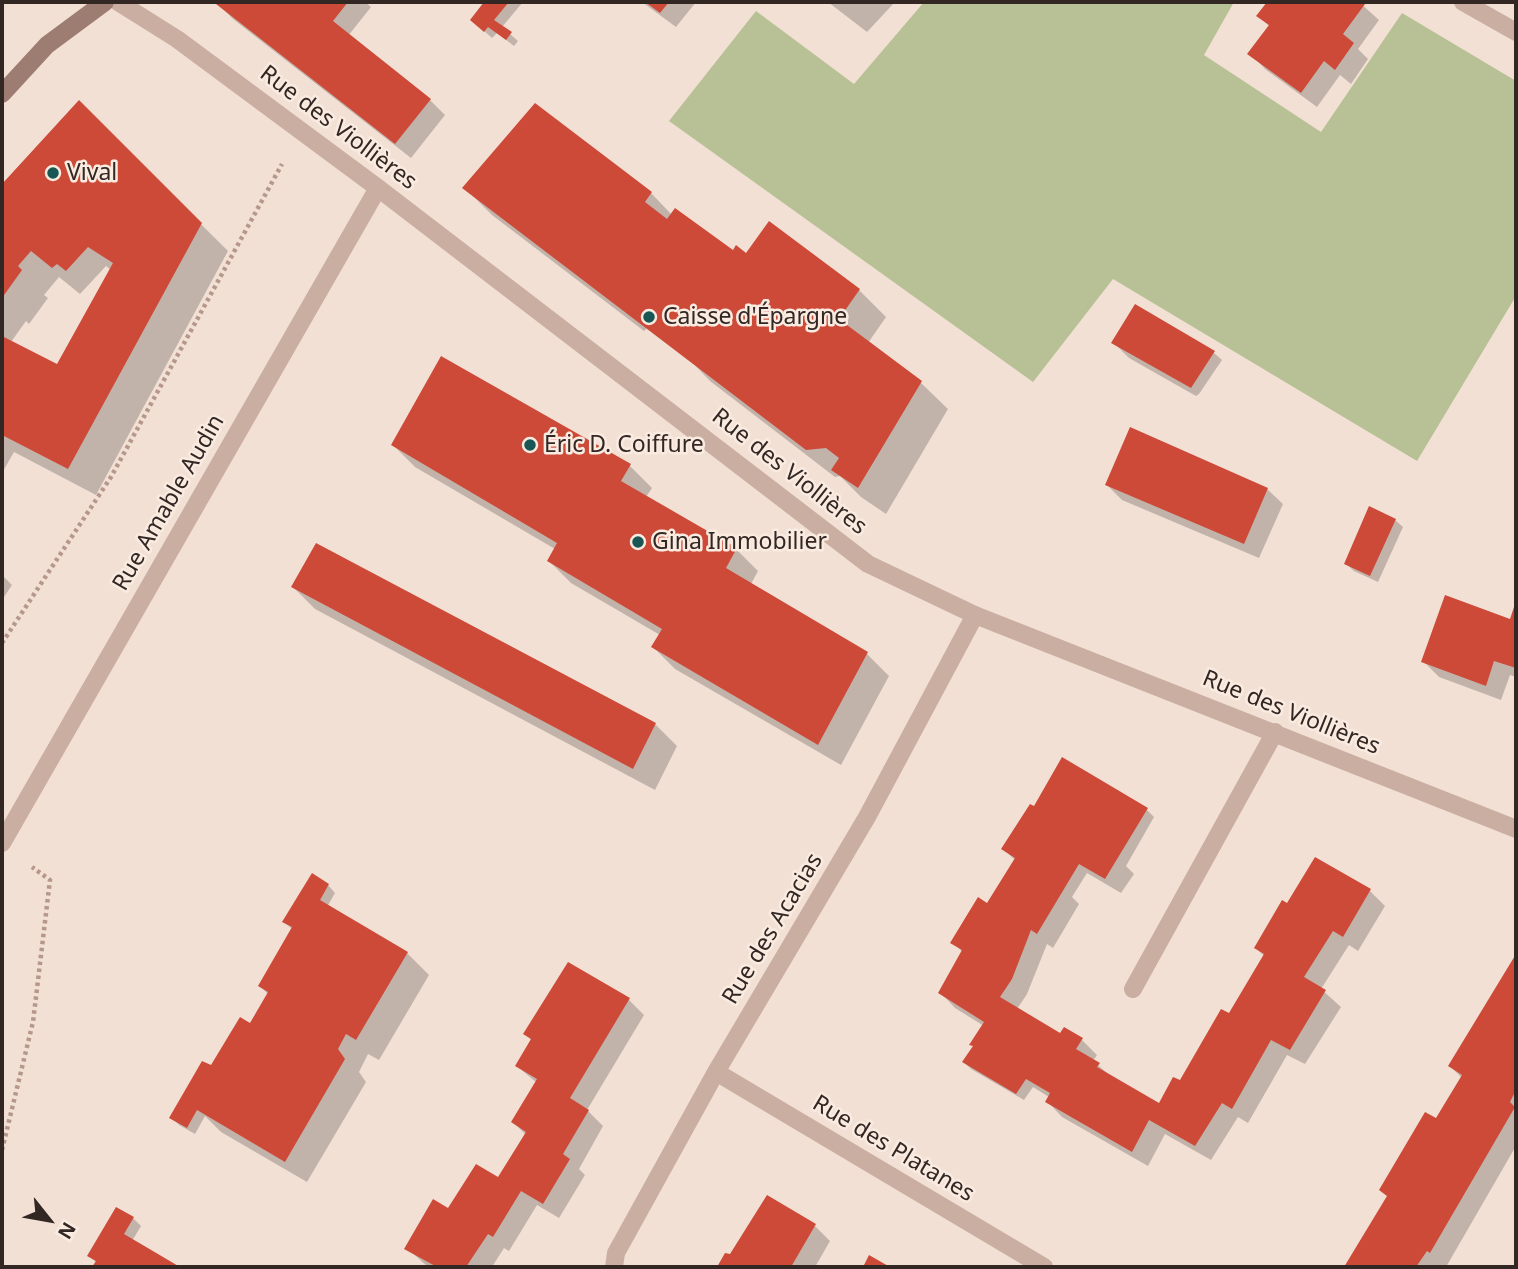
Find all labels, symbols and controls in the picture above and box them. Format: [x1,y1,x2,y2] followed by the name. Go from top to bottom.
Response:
[254,60,422,196] street label: Rue des Viollières
[67,159,117,187] place label: Vival
[45,165,61,181] marker: Vival
[663,303,847,331] place label: Caisse d'Épargne
[641,309,657,325] marker: Caisse d'Épargne
[706,403,872,541] street label: Rue des Viollières
[107,410,231,596] street label: Rue Amable Audin
[544,431,704,459] place label: Éric D. Coiffure
[522,437,538,453] marker: Éric D. Coiffure
[652,528,827,556] place label: Gina Immobilier
[630,534,646,550] marker: Gina Immobilier
[1198,665,1384,761] street label: Rue des Viollières
[717,849,829,1009] street label: Rue des Acacias
[807,1090,979,1208] street label: Rue des Platanes
[14,1185,84,1255] north arrow
[52,1217,82,1244] text: N

